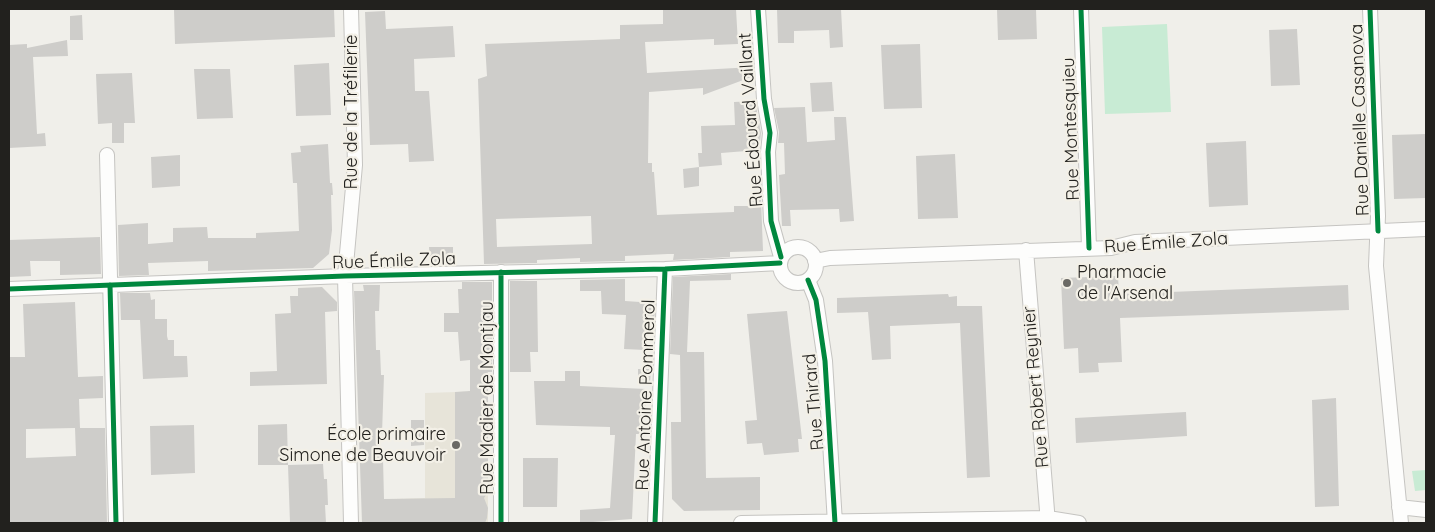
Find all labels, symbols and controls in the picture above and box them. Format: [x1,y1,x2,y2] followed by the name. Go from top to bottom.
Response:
[1346,23,1374,217] street label: Rue Danielle Casanova
[734,32,768,208] street label: Rue Édouard Vaillant
[341,34,363,190] street label: Rue de la Tréfilerie
[1058,57,1084,201] street label: Rue Montesquieu
[1103,228,1229,258] street label: Rue Émile Zola
[332,248,456,274] street label: Rue Émile Zola
[1077,262,1173,304] place label: Pharmacie de l'Arsenal
[1061,277,1073,289] marker: Pharmacie de l'Arsenal
[632,299,660,491] street label: Rue Antoine Pommerol
[477,301,499,495] street label: Rue Madier de Montjau
[1018,305,1054,469] street label: Rue Robert Reynier
[799,353,829,451] street label: Rue Thirard
[279,424,446,466] place label: École primaire Simone de Beauvoir
[450,439,462,451] marker: École primaire Simone de Beauvoir

